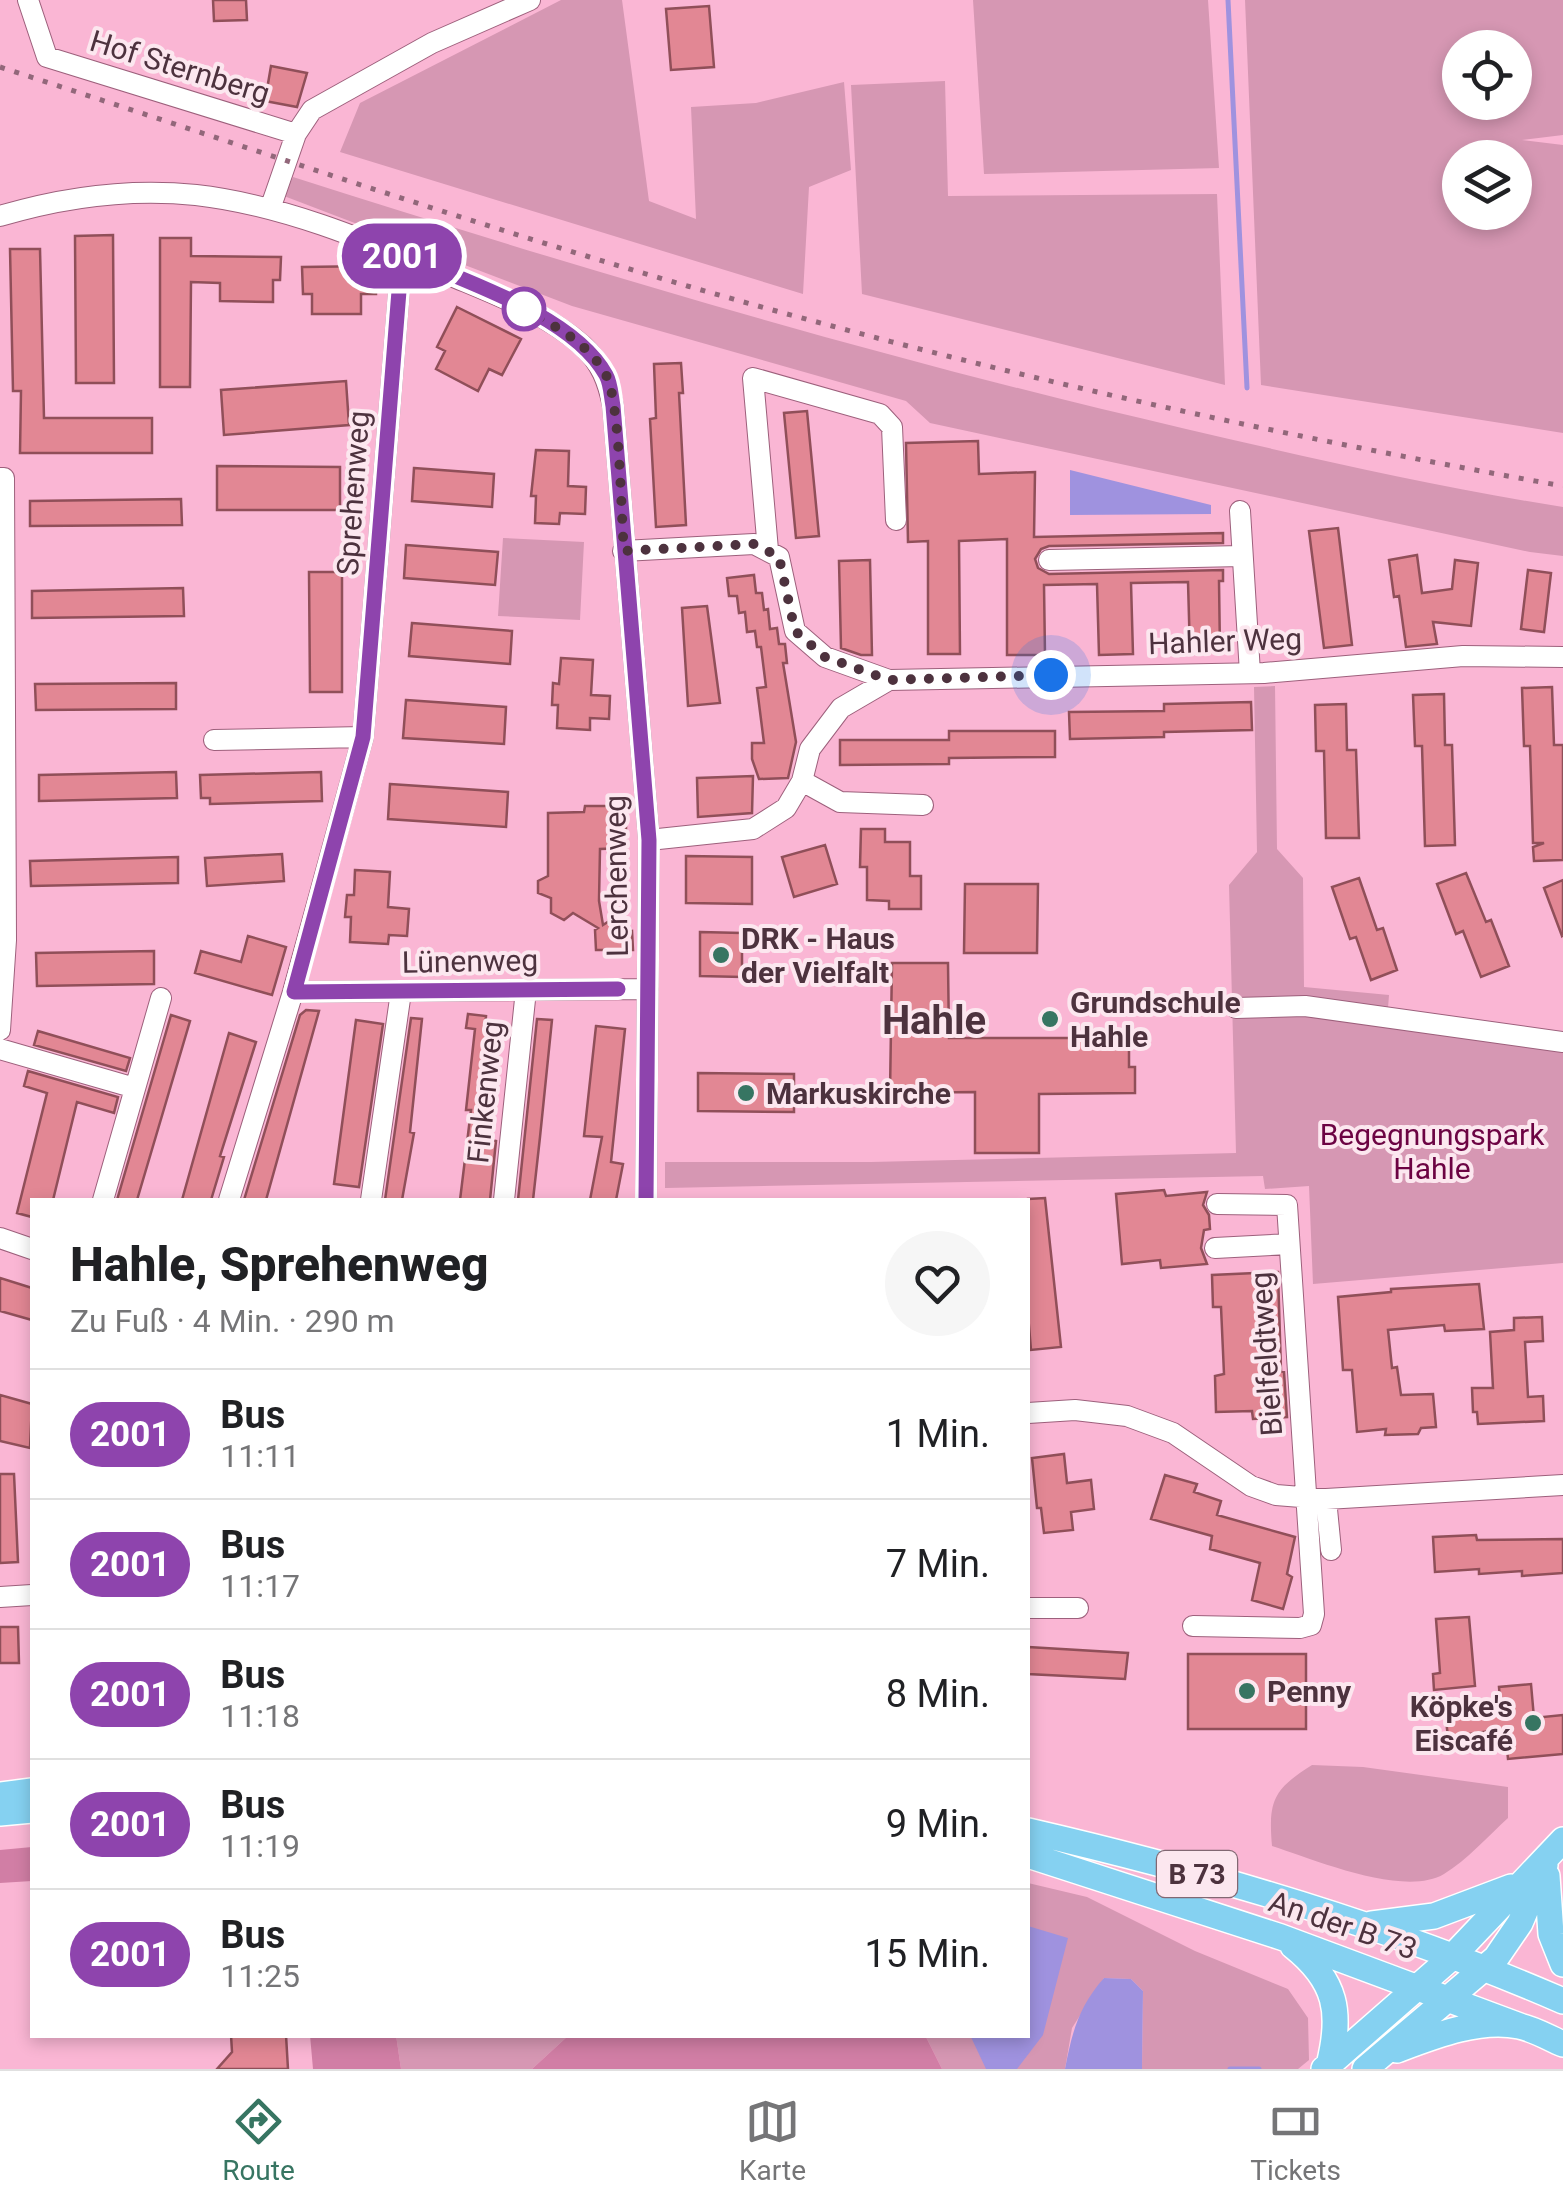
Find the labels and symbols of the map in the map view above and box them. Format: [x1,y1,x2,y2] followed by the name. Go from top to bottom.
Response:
[86,23,274,111] street label: Hof Sternberg
[332,224,472,288] line badge: 2001
[503,288,545,330] unlabelled marker
[330,410,376,576] street label: Sprehenweg
[1147,621,1303,661] street label: Hahler Weg
[1026,650,1076,700] your location
[597,795,635,957] street label: Lerchenweg
[741,921,895,990] place label: DRK - Haus der Vielfalt
[402,942,538,980] street label: Lünenweg
[710,944,732,966] marker: DRK - Haus der Vielfalt
[1070,985,1241,1054] place label: Grundschule Hahle
[882,997,986,1044] district label: Hahle
[1039,1008,1061,1030] marker: Grundschule Hahle
[460,1019,510,1165] street label: Finkenweg
[766,1076,951,1111] place label: Markuskirche
[735,1082,757,1104] marker: Markuskirche
[1320,1117,1545,1186] park label: Begegnungspark Hahle
[1243,1271,1289,1437] street label: Bielfeldtweg
[1267,1674,1352,1709] place label: Penny
[1236,1680,1258,1702] marker: Penny
[1410,1689,1513,1758] place label: Köpke's Eiscafé
[1522,1712,1544,1734] marker: Köpke's Eiscafé
[1157,1851,1237,1897] road number: B 73
[1265,1883,1421,1967] street label: An der B 73

